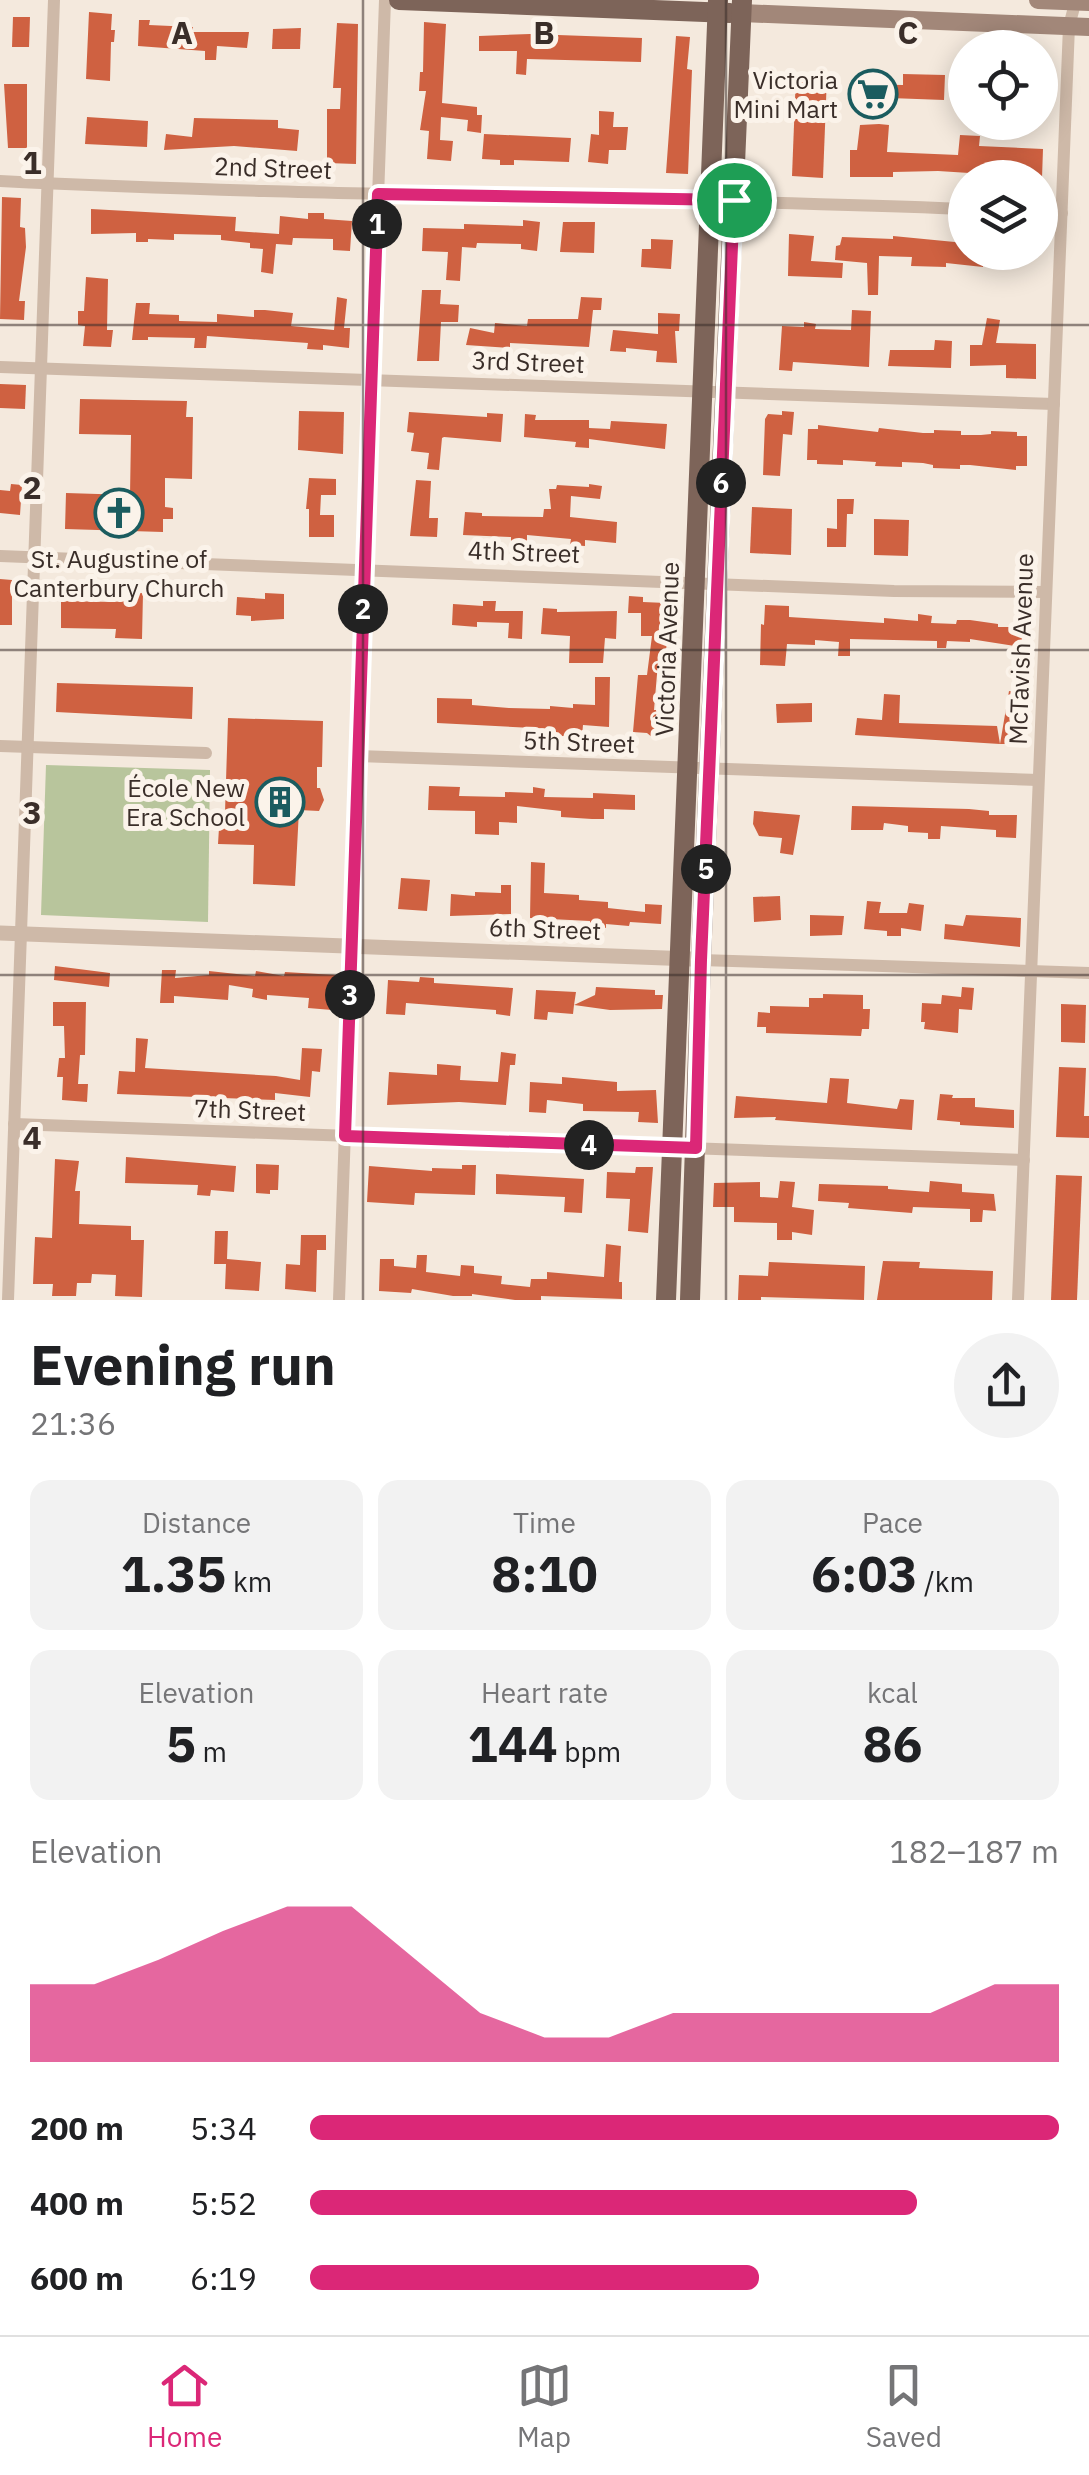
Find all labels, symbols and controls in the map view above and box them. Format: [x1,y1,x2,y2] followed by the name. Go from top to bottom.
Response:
[171,11,193,53] text: A
[533,11,555,53] text: B
[898,11,918,53] text: C
[948,30,1058,270] map controls
[948,30,1058,140] button: locate
[733,63,838,125] place label: Victoria Mini Mart
[847,68,899,120] supermarket icon: Victoria Mini Mart
[22,141,42,183] text: 1
[213,149,333,186] street label: 2nd Street
[692,158,777,243] pin
[948,160,1058,270] button: layers
[707,173,762,228] icon: arrive
[352,199,402,249] pin: 1
[369,205,385,242] text: 1
[471,343,585,380] street label: 3rd Street
[696,458,746,508] pin: 6
[713,464,729,501] text: 6
[22,466,42,508] text: 2
[93,487,145,539] church icon: St. Augustine of Canterbury Church
[467,533,581,570] street label: 4th Street
[14,542,224,604] place label: St. Augustine of Canterbury Church
[1001,553,1040,745] street label: McTavish Avenue
[647,561,686,737] street label: Victoria Avenue
[338,584,388,634] pin: 2
[355,590,371,627] text: 2
[522,723,636,760] street label: 5th Street
[126,771,245,833] place label: École New Era School
[254,776,306,828] building icon: École New Era School
[22,791,42,833] text: 3
[681,844,731,894] pin: 5
[698,850,714,887] text: 5
[488,910,602,947] street label: 6th Street
[325,970,375,1020] pin: 3
[342,976,358,1013] text: 3
[193,1091,307,1128] street label: 7th Street
[22,1116,42,1158] text: 4
[564,1120,614,1170] pin: 4
[581,1126,597,1163] text: 4
[30,1329,336,1400] text: Evening run
[954,1333,1059,1438] button: share
[30,1402,116,1444] text: 21:36
[142,1504,251,1541] text: Distance
[513,1504,576,1541] text: Time
[862,1504,923,1541] text: Pace
[121,1541,226,1606] text: 1.35
[491,1541,598,1606] text: 8:10
[811,1541,917,1606] text: 6:03
[226,1563,272,1600] text: km
[917,1563,974,1600] text: /km
[139,1674,254,1711] text: Elevation
[481,1674,608,1711] text: Heart rate
[867,1674,918,1711] text: kcal
[166,1711,196,1776] text: 5
[468,1711,558,1776] text: 144
[863,1711,923,1776] text: 86
[196,1733,227,1770] text: m
[558,1733,621,1770] text: bpm
[30,1830,163,1872] text: Elevation
[889,1830,1059,1872] text: 182–187 m
[30,2107,124,2149] text: 200 m
[190,2107,257,2149] text: 5:34
[30,2182,124,2224] text: 400 m
[190,2182,257,2224] text: 5:52
[30,2257,124,2299] text: 600 m
[190,2257,257,2299] text: 6:19
[147,2358,222,2455] tab: Home
[517,2358,572,2455] tab: Map
[866,2358,942,2455] tab: Saved

